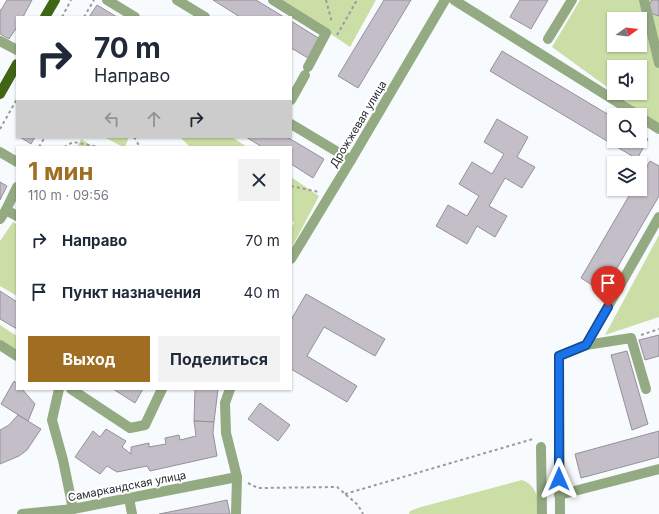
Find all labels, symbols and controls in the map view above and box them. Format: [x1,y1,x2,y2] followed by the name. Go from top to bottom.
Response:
[607,12,647,52] north arrow
[607,12,647,196] map controls
[94,31,161,65] text: 70 m
[28,32,80,84] icon: right
[607,60,647,100] button: sound
[94,65,170,86] text: Направо
[327,78,389,170] street label: Дрожжевая улица
[101,108,123,130] icon: left
[143,108,165,130] icon: ahead
[185,108,207,130] icon: right
[607,108,647,148] button: search
[607,156,647,196] button: layers
[28,157,93,186] text: 1 мин
[238,159,280,201] button: close
[28,187,109,203] text: 110 m · 09:56
[28,229,50,251] icon: right
[62,231,127,250] text: Направо
[245,231,280,250] text: 70 m
[591,266,625,307] pin
[597,272,619,294] icon: arrive
[28,281,50,303] icon: arrive
[62,283,201,302] text: Пункт назначения
[243,283,280,302] text: 40 m
[28,336,150,382] button: Выход
[158,336,280,382] button: Поделиться
[538,458,580,500] position arrow
[67,468,187,504] street label: Самаркандская улица

